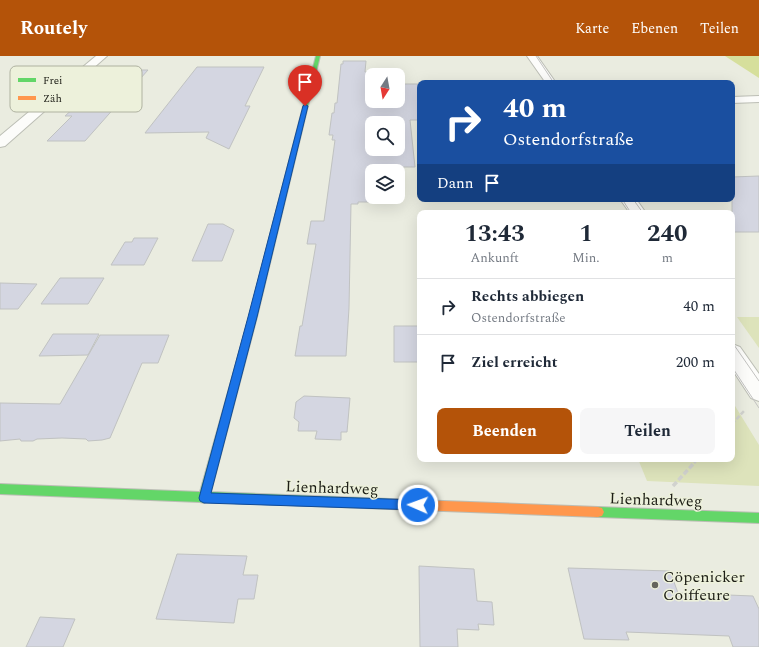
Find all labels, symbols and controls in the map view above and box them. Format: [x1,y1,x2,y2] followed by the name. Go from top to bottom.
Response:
[20,14,87,43] text: Routely
[575,18,609,39] text: Karte
[631,18,678,39] text: Ebenen
[700,18,739,39] text: Teilen
[288,65,322,106] pin
[10,66,142,112] legend
[365,68,405,108] north arrow
[365,68,405,204] map controls
[294,71,316,93] icon: arrive
[43,72,63,89] text: Frei
[503,87,567,130] text: 40 m
[43,90,62,107] text: Zäh
[437,96,489,148] icon: right
[365,116,405,156] button: search
[503,126,634,153] text: Ostendorfstraße
[365,164,405,204] button: layers
[437,172,473,195] text: Dann
[481,172,503,194] icon: arrive
[464,216,525,252] text: 13:43
[579,216,593,252] text: 1
[647,216,688,252] text: 240
[470,248,519,268] text: Ankunft
[572,248,600,268] text: Min.
[662,248,673,268] text: m
[471,285,584,308] text: Rechts abbiegen
[683,295,715,318] text: 40 m
[437,296,459,318] icon: right
[471,308,565,328] text: Ostendorfstraße
[471,351,557,374] text: Ziel erreicht
[676,351,715,374] text: 200 m
[437,352,459,374] icon: arrive
[437,408,572,454] button: Beenden
[580,408,715,454] button: Teilen
[285,474,379,502] street label: Lienhardweg
[397,484,439,526] position arrow
[609,486,703,514] street label: Lienhardweg
[663,565,745,607] place label: Cöpenicker Coiffeure
[650,580,660,590] marker: Cöpenicker Coiffeure

